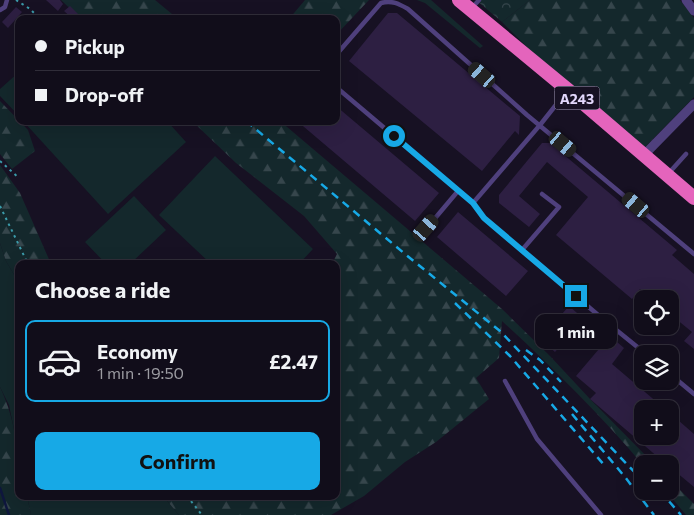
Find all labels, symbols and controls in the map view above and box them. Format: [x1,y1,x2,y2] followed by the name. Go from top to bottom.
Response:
[65,35,125,58] text: Pickup
[465,59,498,91] car
[65,83,144,106] text: Drop-off
[554,86,600,110] road number: A243
[383,125,405,147] route start
[546,129,579,159] car
[619,190,652,220] car
[410,212,441,244] car
[35,276,170,303] text: Choose a ride
[565,285,587,307] route end
[634,290,679,500] map controls
[634,290,679,335] button: locate
[535,314,617,348] callout: 1 min
[557,322,595,341] text: 1 min
[37,339,82,384] icon: car
[97,340,178,363] text: Economy
[634,345,679,390] button: layers
[269,350,318,373] text: £2.47
[97,363,184,382] text: 1 min · 19:50
[634,400,679,445] button: +
[35,432,320,490] button: Confirm
[634,455,679,500] button: −

